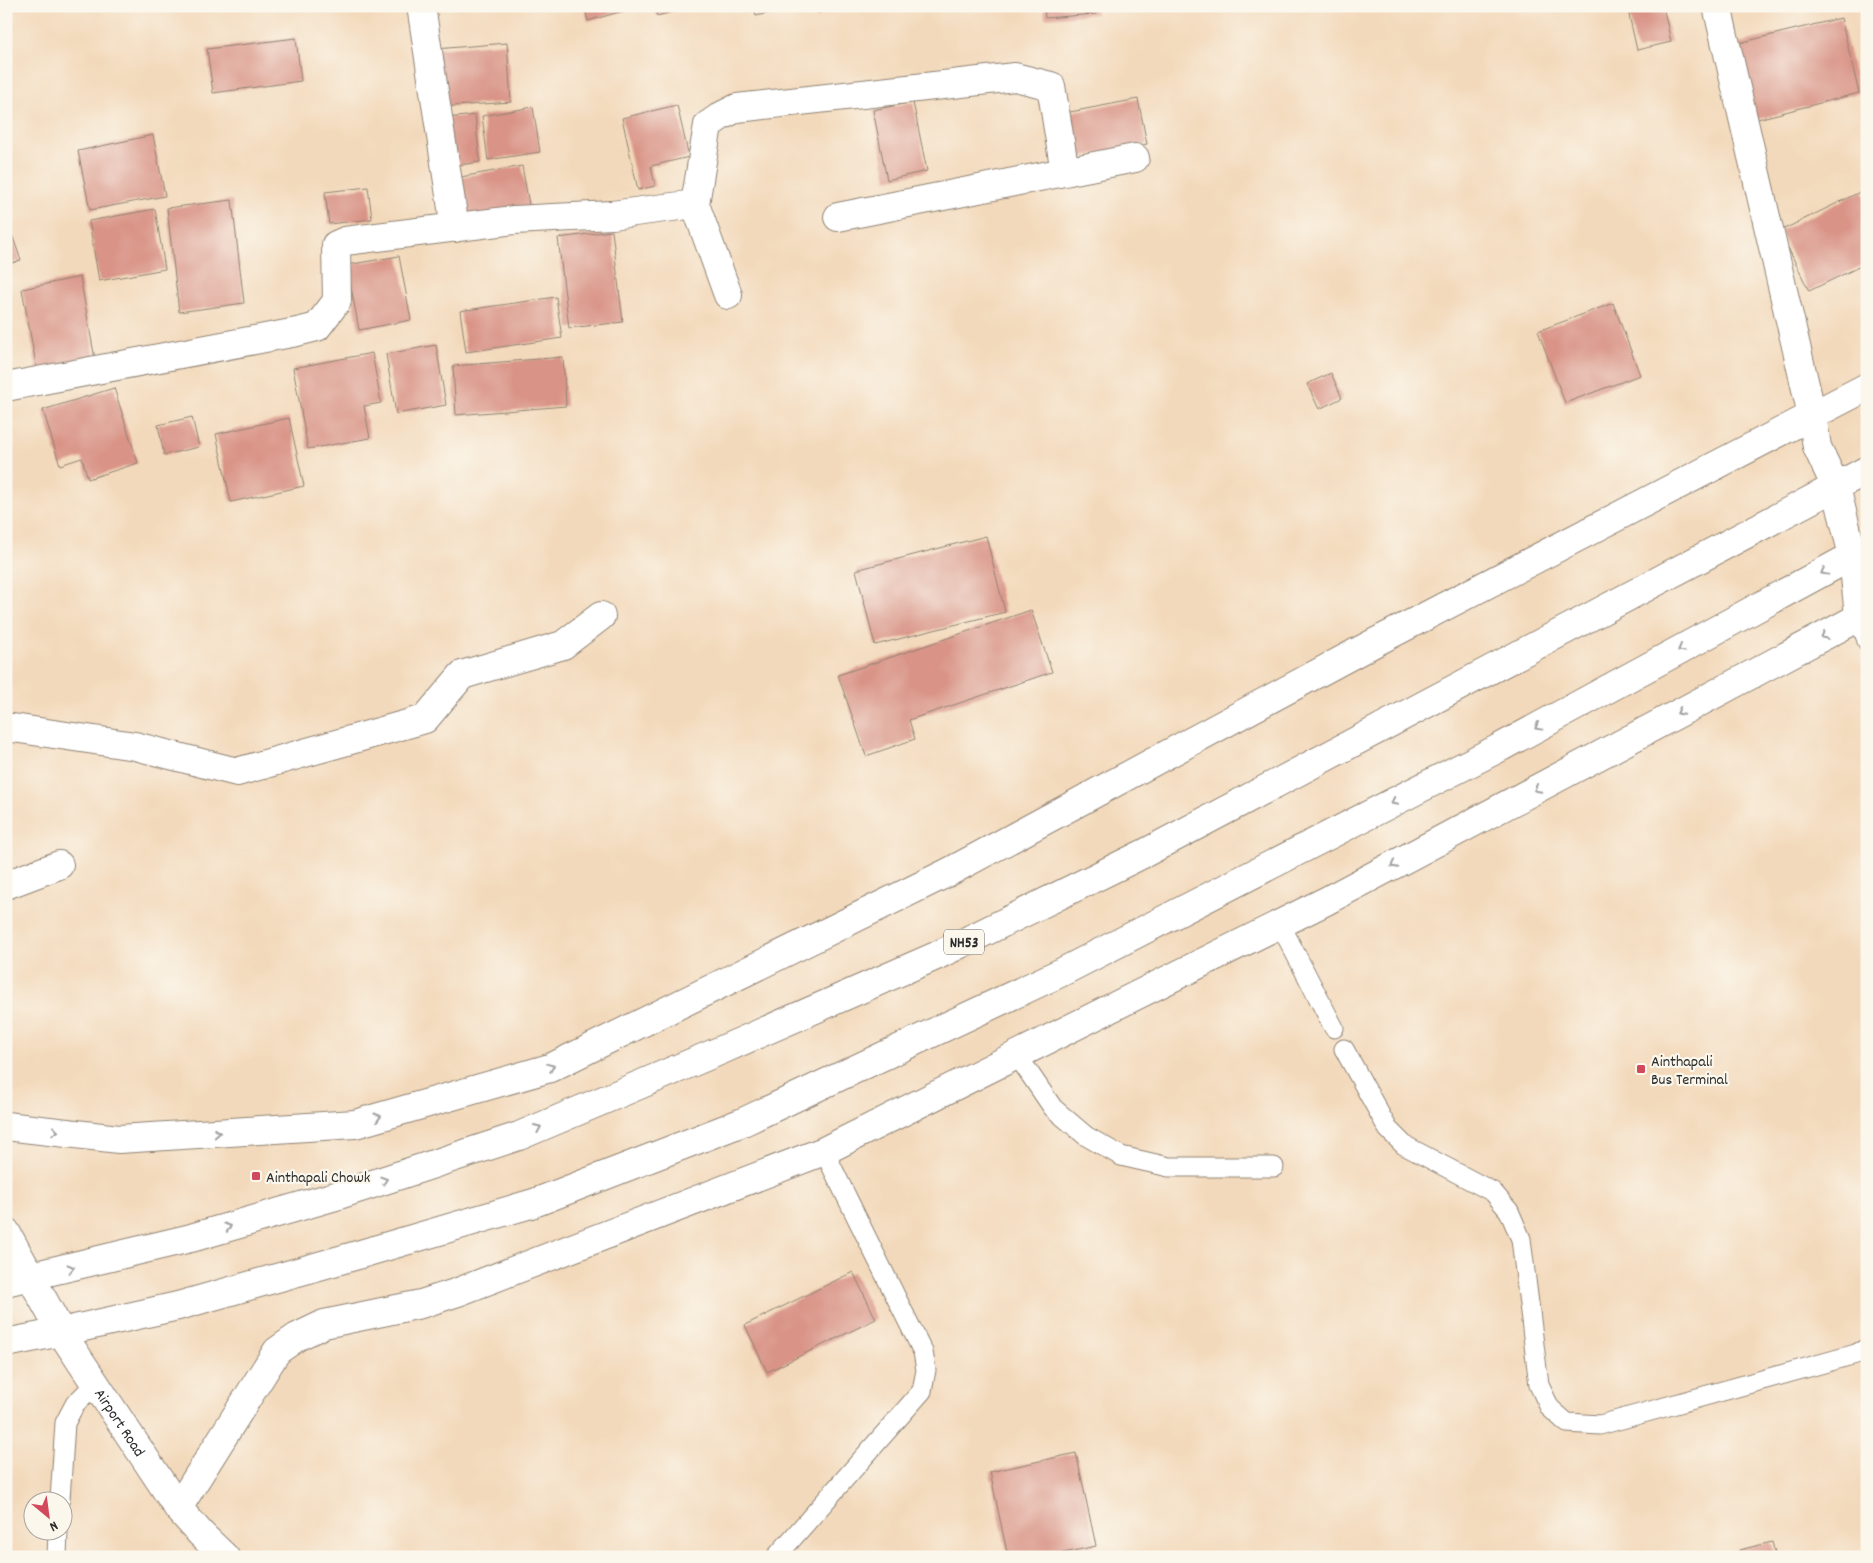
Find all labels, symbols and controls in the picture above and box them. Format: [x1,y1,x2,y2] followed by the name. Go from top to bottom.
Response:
[1820,566,1829,576] one-way arrow
[1820,630,1829,640] one-way arrow
[1677,643,1686,653] one-way arrow
[1677,706,1686,716] one-way arrow
[1535,721,1544,731] one-way arrow
[1533,783,1542,793] one-way arrow
[1390,796,1399,806] one-way arrow
[1390,859,1399,869] one-way arrow
[944,930,984,954] road number: NH53
[1651,1051,1728,1092] place label: Ainthapali Bus Terminal
[546,1063,555,1074] one-way arrow
[1635,1063,1647,1075] marker: Ainthapali Bus Terminal
[373,1113,381,1123] one-way arrow
[533,1124,541,1134] one-way arrow
[51,1125,59,1136] one-way arrow
[213,1127,221,1138] one-way arrow
[266,1167,370,1190] place label: Ainthapali Chowk
[250,1170,262,1182] marker: Ainthapali Chowk
[379,1176,387,1186] one-way arrow
[224,1223,232,1233] one-way arrow
[66,1263,75,1274] one-way arrow
[88,1385,150,1462] street label: Airport Road
[22,1490,72,1540] north arrow
[45,1515,61,1536] text: N

